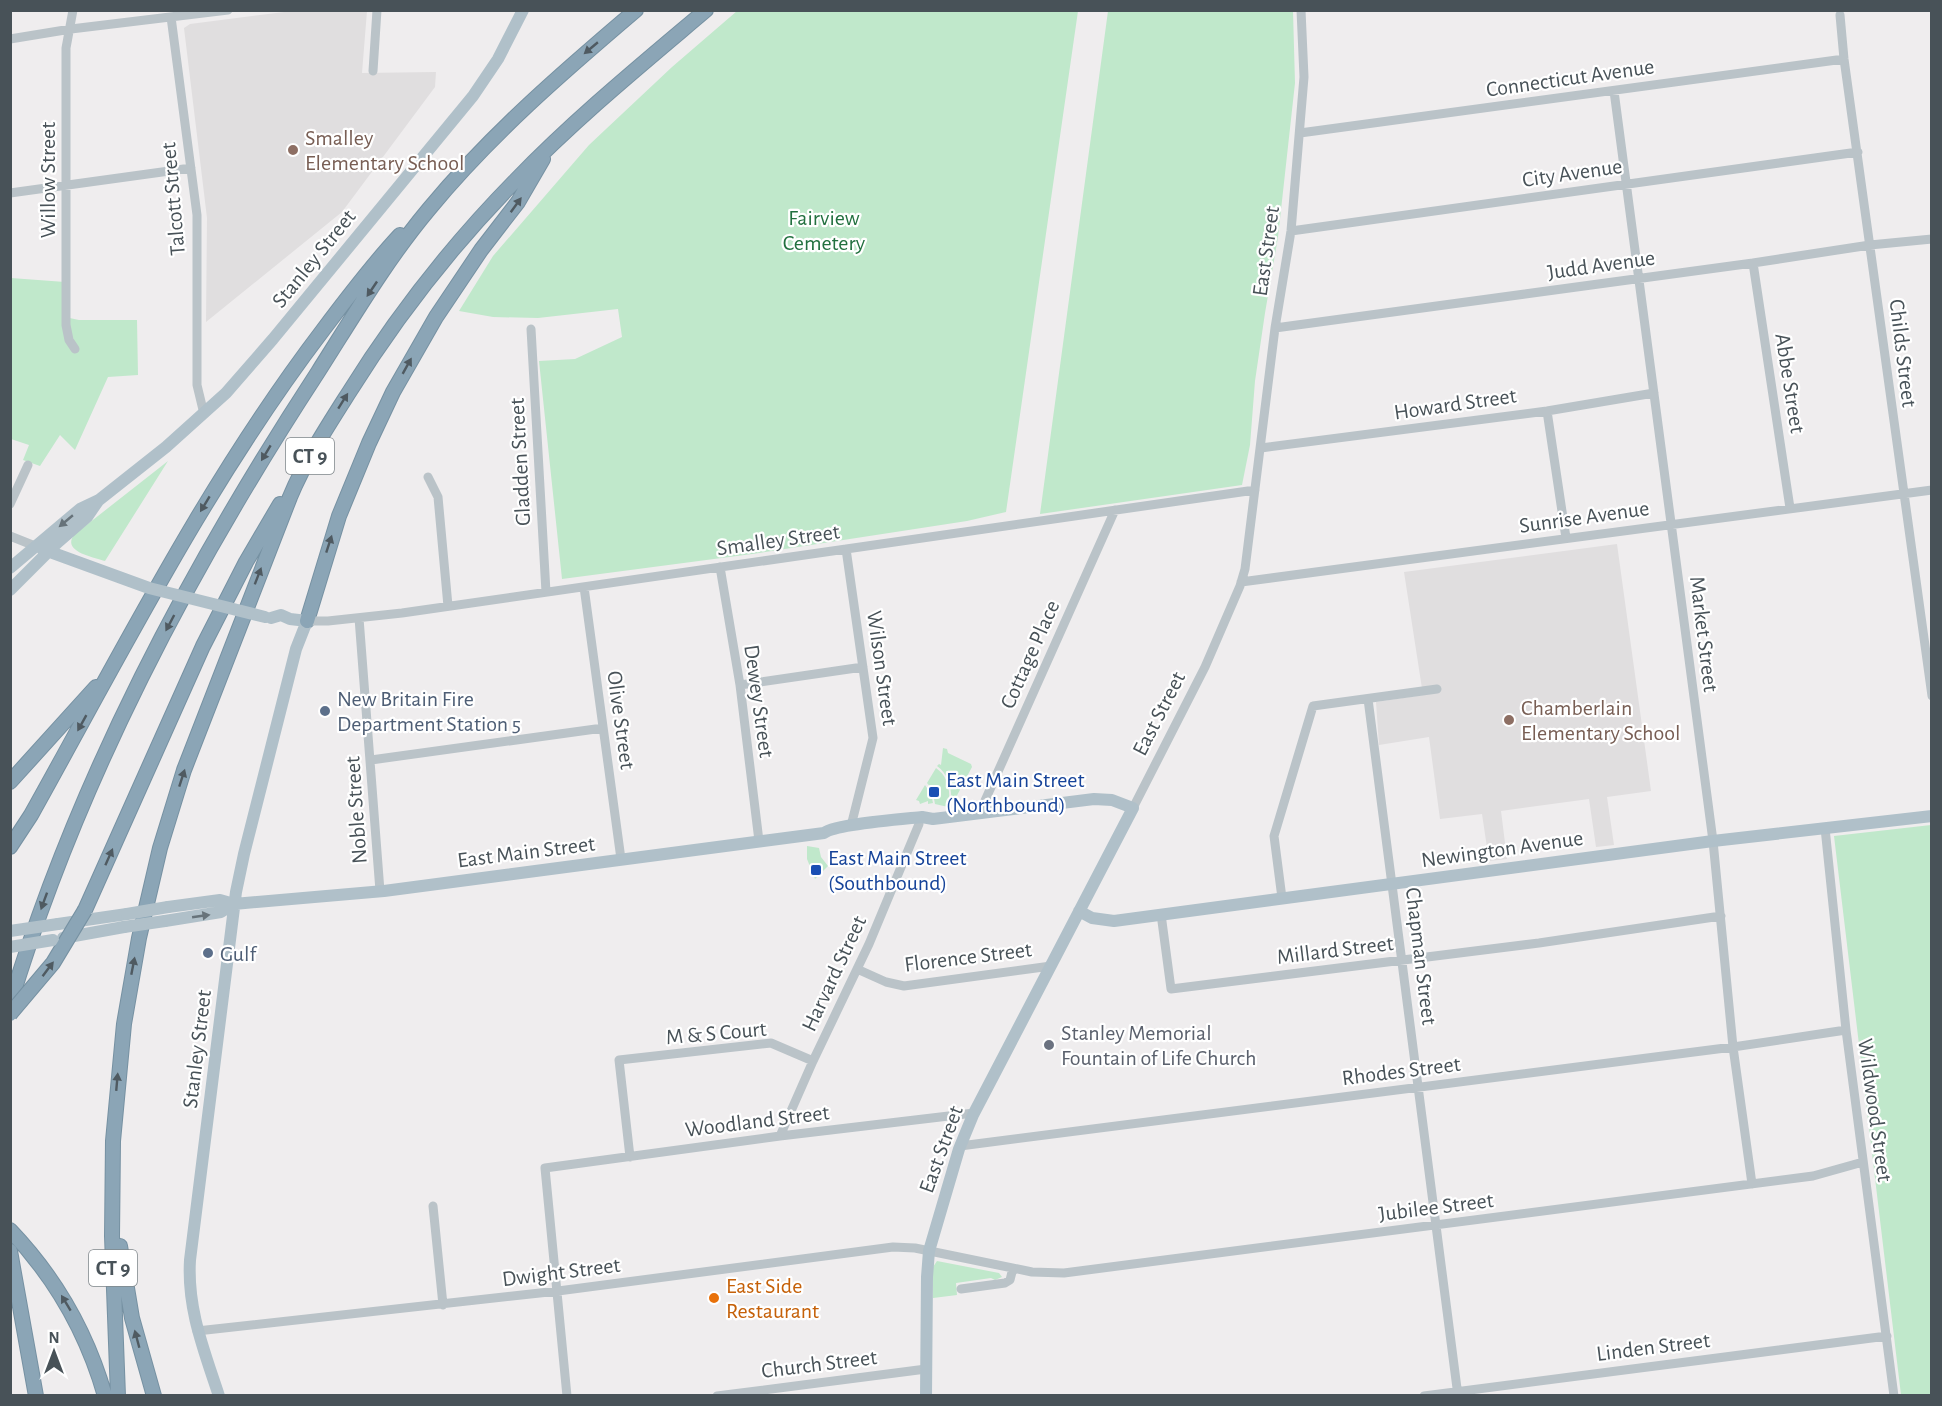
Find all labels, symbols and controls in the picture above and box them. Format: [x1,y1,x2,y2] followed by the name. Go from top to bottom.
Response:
[583,42,599,55] one-way arrow
[1485,55,1656,101] street label: Connecticut Avenue
[37,122,59,238] street label: Willow Street
[305,127,465,174] place label: Smalley Elementary School
[157,141,189,256] street label: Talcott Street
[286,143,300,157] marker: Smalley Elementary School
[1521,155,1624,191] street label: City Avenue
[510,197,522,213] one-way arrow
[268,205,360,312] street label: Stanley Street
[1249,205,1283,298] street label: East Street
[783,207,866,254] park label: Fairview Cemetery
[1546,247,1656,283] street label: Judd Avenue
[367,281,378,297] one-way arrow
[1885,298,1921,408] street label: Childs Street
[1771,332,1809,435] street label: Abbe Street
[402,357,412,374] one-way arrow
[1392,385,1518,423] street label: Howard Street
[338,393,349,409] one-way arrow
[506,397,534,527] street label: Gladden Street
[286,438,334,474] road number: CT 9
[261,445,272,461] one-way arrow
[199,496,210,512] one-way arrow
[1518,497,1651,537] street label: Sunrise Avenue
[58,514,73,527] one-way arrow
[715,520,841,559] street label: Smalley Street
[325,535,334,553] one-way arrow
[253,566,263,584] one-way arrow
[1686,575,1722,693] street label: Market Street
[996,597,1064,712] street label: Cottage Place
[863,609,901,727] street label: Wilson Street
[166,614,176,632] one-way arrow
[740,643,778,759] street label: Dewey Street
[1128,668,1189,759] street label: East Street
[603,669,639,771] street label: Olive Street
[337,688,521,735] place label: New Britain Fire Department Station 5
[1521,697,1681,744] place label: Chamberlain Elementary School
[318,704,332,718] marker: New Britain Fire Department Station 5
[1502,713,1516,727] marker: Chamberlain Elementary School
[77,715,87,732] one-way arrow
[341,755,371,864] street label: Noble Street
[177,769,187,787] one-way arrow
[946,769,1085,816] place label: East Main Street (Northbound)
[927,785,941,799] marker: East Main Street (Northbound)
[1420,827,1585,871] street label: Newington Avenue
[456,833,596,871] street label: East Main Street
[104,847,114,865] one-way arrow
[828,847,967,894] place label: East Main Street (Southbound)
[809,863,823,877] marker: East Main Street (Southbound)
[1402,886,1440,1026] street label: Chapman Street
[39,892,49,910] one-way arrow
[191,911,210,920] one-way arrow
[798,912,870,1035] street label: Harvard Street
[1276,932,1395,968] street label: Millard Street
[903,938,1033,976] street label: Florence Street
[220,943,257,965] place label: Gulf
[201,946,215,960] marker: Gulf
[129,957,138,976] one-way arrow
[42,962,54,977] one-way arrow
[179,989,215,1110] street label: Stanley Street
[665,1018,767,1048] street label: M & S Court
[1061,1022,1256,1069] place label: Stanley Memorial Fountain of Life Church
[1854,1037,1896,1183] street label: Wildwood Street
[1042,1038,1056,1052] marker: Stanley Memorial Fountain of Life Church
[1341,1053,1462,1089] street label: Rhodes Street
[112,1073,122,1092] one-way arrow
[684,1101,831,1141] street label: Woodland Street
[915,1103,967,1196] street label: East Street
[1377,1189,1495,1225] street label: Jubilee Street
[89,1250,137,1286] road number: CT 9
[501,1254,622,1290] street label: Dwight Street
[726,1275,819,1322] place label: East Side Restaurant
[707,1291,721,1305] marker: East Side Restaurant
[60,1295,71,1311] one-way arrow
[24,1322,84,1382] north arrow
[1595,1329,1711,1365] street label: Linden Street
[48,1330,60,1346] text: N
[132,1330,141,1348] one-way arrow
[760,1346,878,1382] street label: Church Street

